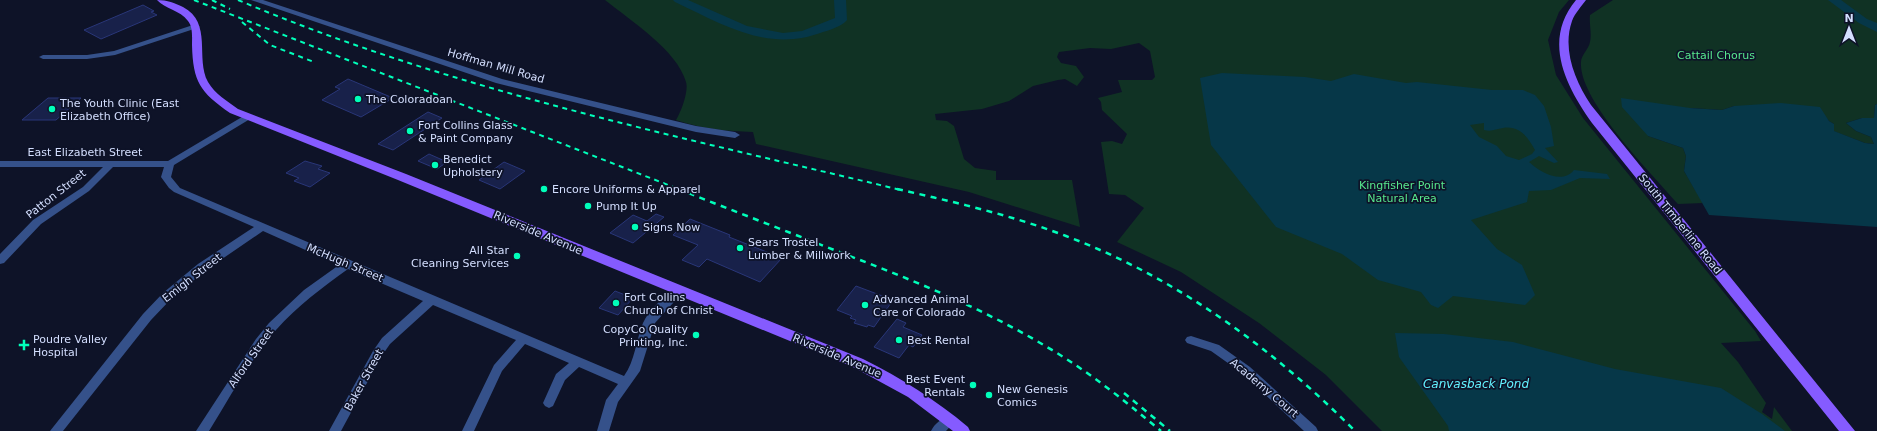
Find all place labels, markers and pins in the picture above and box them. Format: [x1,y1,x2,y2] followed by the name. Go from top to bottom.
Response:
[365,93,453,106] place label: The Coloradoan
[353,94,363,104] marker: The Coloradoan
[59,97,180,123] place label: The Youth Clinic (East Elizabeth Office)
[47,104,57,114] marker: The Youth Clinic (East Elizabeth Office)
[418,119,514,145] place label: Fort Collins Glass & Paint Company
[405,126,415,136] marker: Fort Collins Glass & Paint Company
[443,153,503,179] place label: Benedict Upholstery
[430,160,440,170] marker: Benedict Upholstery
[552,183,701,196] place label: Encore Uniforms & Apparel
[539,184,549,194] marker: Encore Uniforms & Apparel
[596,200,657,213] place label: Pump It Up
[583,201,593,211] marker: Pump It Up
[643,221,700,234] place label: Signs Now
[630,222,640,232] marker: Signs Now
[748,236,851,262] place label: Sears Trostel Lumber & Millwork
[735,243,745,253] marker: Sears Trostel Lumber & Millwork
[411,244,509,270] place label: All Star Cleaning Services
[512,251,522,261] marker: All Star Cleaning Services
[624,291,713,317] place label: Fort Collins Church of Christ
[873,293,969,319] place label: Advanced Animal Care of Colorado
[611,298,621,308] marker: Fort Collins Church of Christ
[860,300,870,310] marker: Advanced Animal Care of Colorado
[603,323,688,349] place label: CopyCo Quality Printing, Inc.
[691,330,701,340] marker: CopyCo Quality Printing, Inc.
[33,333,108,359] place label: Poudre Valley Hospital
[907,334,970,347] place label: Best Rental
[894,335,904,345] marker: Best Rental
[18,339,30,351] marker: Poudre Valley Hospital
[906,373,966,399] place label: Best Event Rentals
[968,380,978,390] marker: Best Event Rentals
[997,383,1068,409] place label: New Genesis Comics
[984,390,994,400] marker: New Genesis Comics

